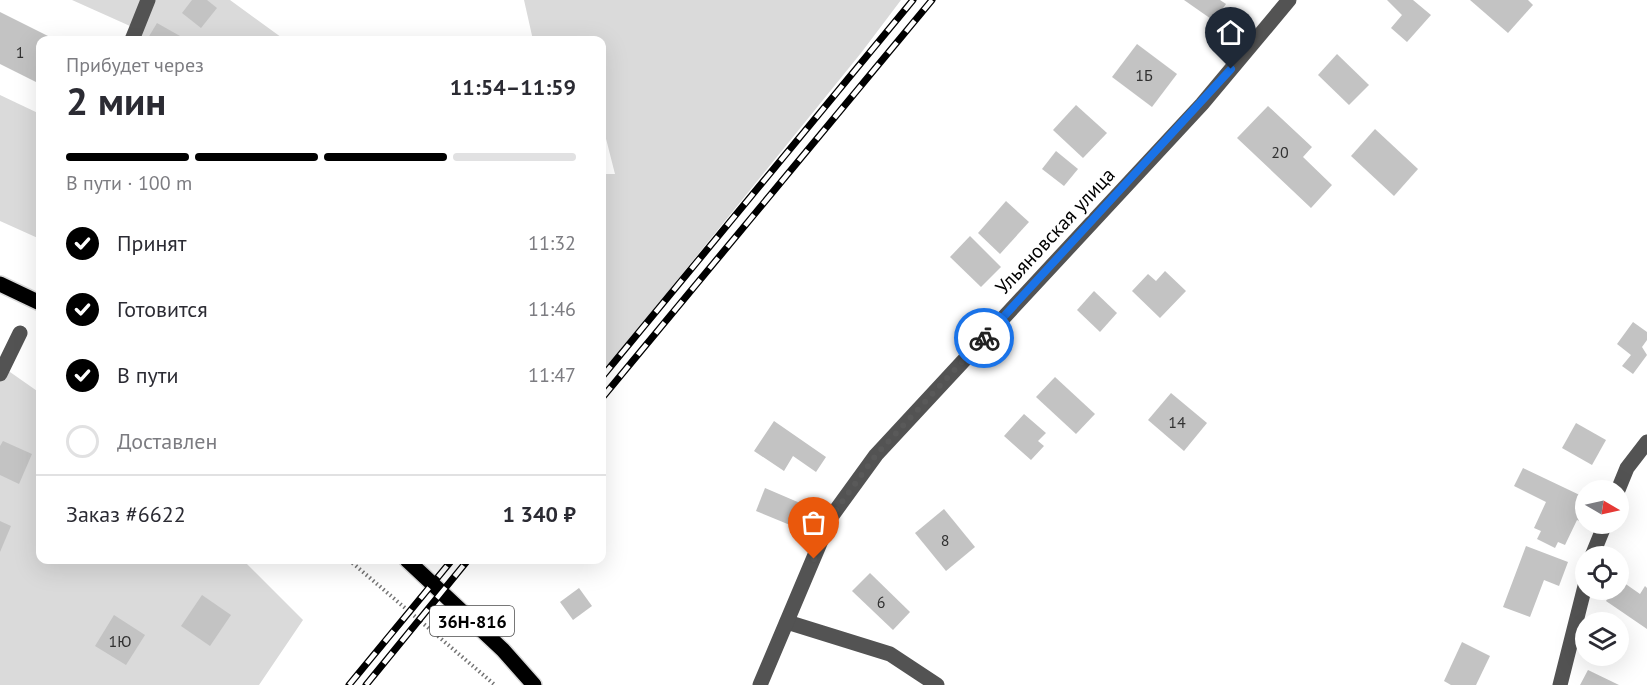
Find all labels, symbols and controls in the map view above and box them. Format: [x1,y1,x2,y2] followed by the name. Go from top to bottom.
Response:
[1205,7,1256,69] pin
[1214,16,1247,49] icon: home
[16,42,24,62] house number: 1
[66,52,204,78] text: Прибудет через
[1135,65,1153,85] house number: 1Б
[450,73,576,101] text: 11:54–11:59
[66,75,166,126] text: 2 мин
[1271,142,1289,162] house number: 20
[990,162,1120,300] street label: Ульяновская улица
[66,170,192,196] text: В пути · 100 m
[66,227,99,260] icon: check
[117,229,187,257] text: Принят
[528,230,576,256] text: 11:32
[66,293,99,326] icon: check
[117,295,208,323] text: Готовится
[528,296,576,322] text: 11:46
[954,308,1014,368] courier
[968,322,1001,355] icon: bike
[66,359,99,392] icon: check
[117,361,179,389] text: В пути
[528,362,576,388] text: 11:47
[1168,412,1186,432] house number: 14
[117,427,217,455] text: Доставлен
[1575,480,1629,534] north arrow
[1575,480,1629,666] map controls
[788,497,839,559] pin
[66,500,186,528] text: Заказ #6622
[502,500,576,528] text: 1 340 ₽
[797,506,830,539] icon: bag
[941,530,949,550] house number: 8
[1575,546,1629,600] button: locate
[877,592,885,612] house number: 6
[430,606,514,636] road number: 36Н-816
[1575,612,1629,666] button: layers
[108,631,132,651] house number: 1Ю

